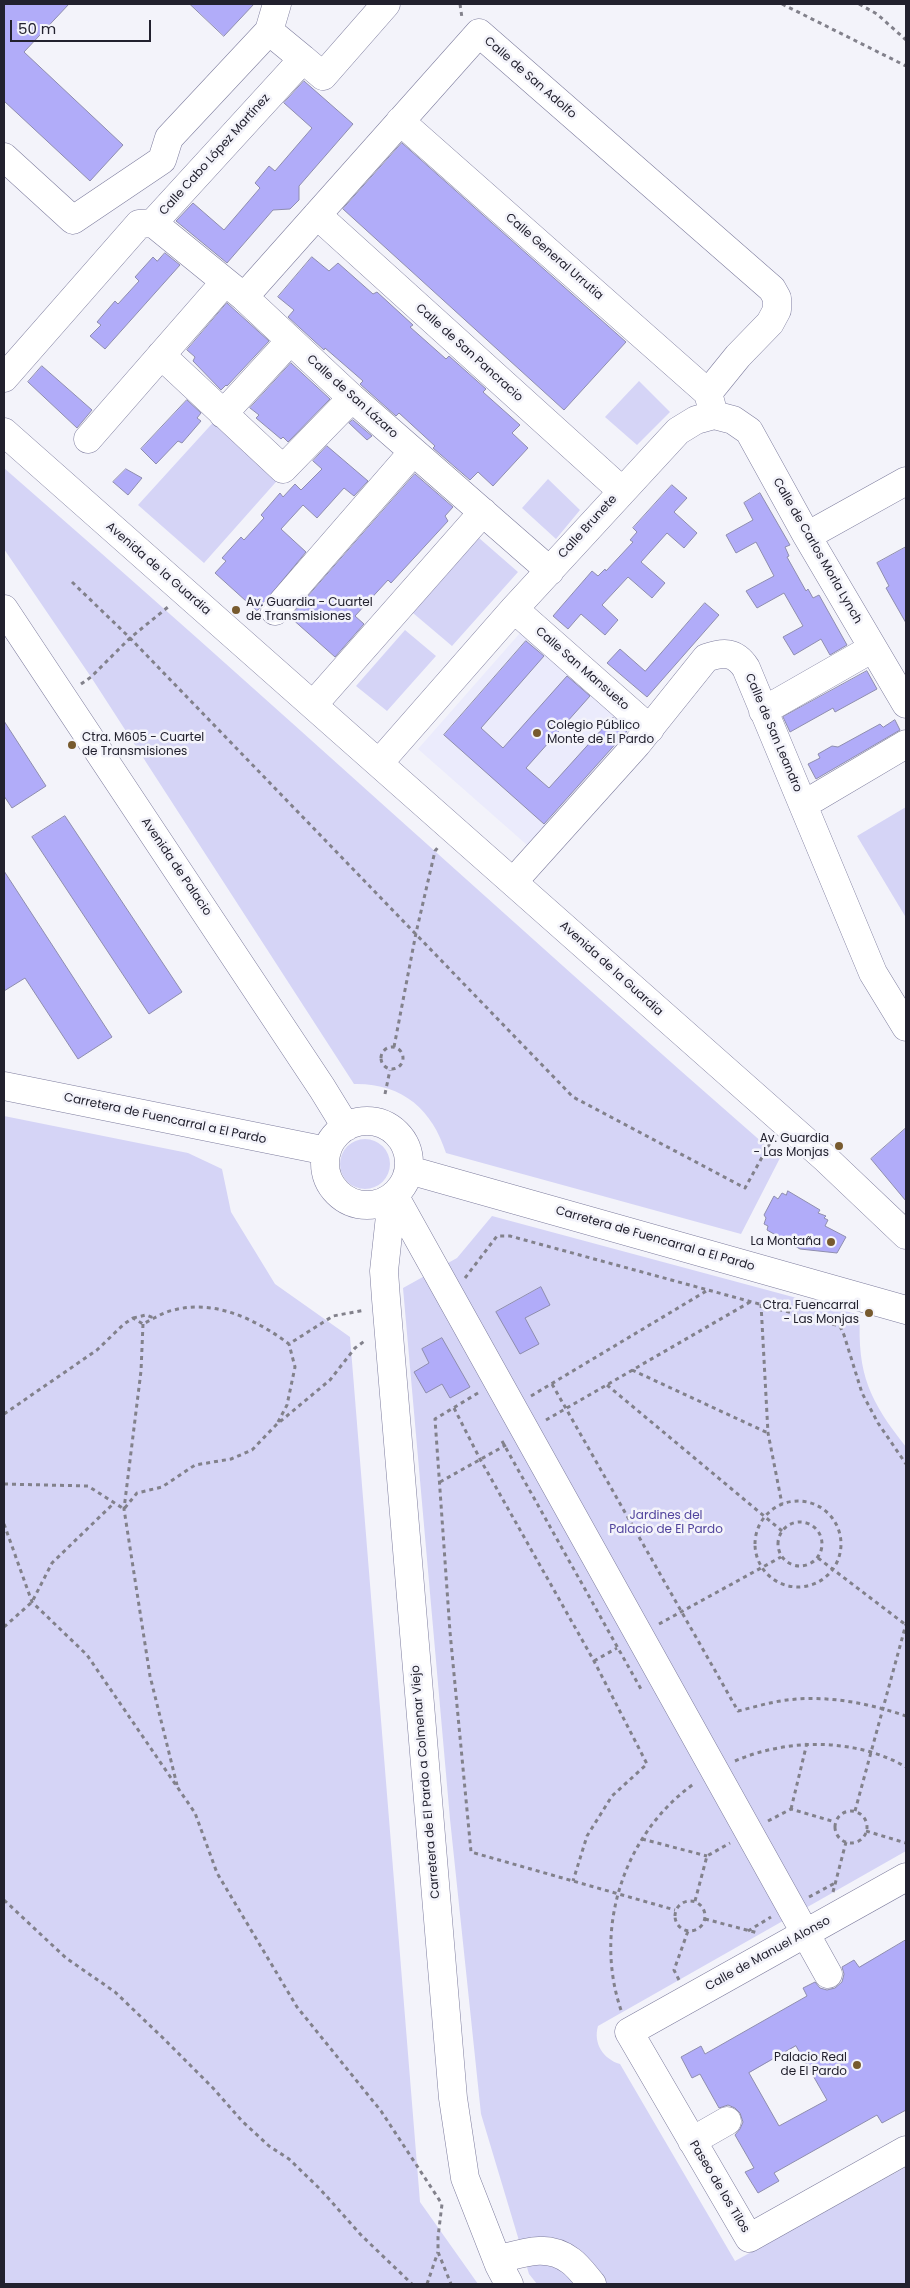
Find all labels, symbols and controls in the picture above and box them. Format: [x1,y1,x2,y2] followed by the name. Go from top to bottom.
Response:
[12,10,154,42] scale bar
[18,18,56,39] text: 50 m
[481,34,579,122] street label: Calle de San Adolfo
[157,91,273,219] street label: Calle Cabo López Martínez
[502,211,606,303] street label: Calle General Urrutia
[412,301,526,405] street label: Calle de San Pancracio
[303,352,401,442] street label: Calle de San Lázaro
[769,476,865,626] street label: Calle de Carlos Morla Lynch
[556,492,620,562] street label: Calle Brunete
[103,520,213,618] street label: Avenida de la Guardia
[246,596,373,624] place label: Av. Guardia - Cuartel de Transmisiones
[230,604,242,616] marker: Av. Guardia - Cuartel de Transmisiones
[532,624,632,714] street label: Calle San Mansueto
[741,672,805,794] street label: Calle de San Leandro
[547,719,654,747] place label: Colegio Público Monte de El Pardo
[531,727,543,739] marker: Colegio Público Monte de El Pardo
[82,731,204,759] place label: Ctra. M605 - Cuartel de Transmisiones
[66,739,78,751] marker: Ctra. M605 - Cuartel de Transmisiones
[138,815,214,919] street label: Avenida de Palacio
[556,919,666,1019] street label: Avenida de la Guardia
[62,1090,268,1148] street label: Carretera de Fuencarral a El Pardo
[753,1132,829,1160] place label: Av. Guardia - Las Monjas
[833,1140,845,1152] marker: Av. Guardia - Las Monjas
[554,1204,756,1274] street label: Carretera de Fuencarral a El Pardo
[751,1235,821,1249] place label: La Montaña
[825,1236,837,1248] marker: La Montaña
[763,1299,859,1327] place label: Ctra. Fuencarral - Las Monjas
[863,1307,875,1319] marker: Ctra. Fuencarral - Las Monjas
[609,1509,723,1537] park label: Jardines del Palacio de El Pardo
[409,1665,443,1899] street label: Carretera de El Pardo a Colmenar Viejo
[703,1914,833,1994] street label: Calle de Manuel Alonso
[774,2051,847,2079] place label: Palacio Real de El Pardo
[851,2059,863,2071] marker: Palacio Real de El Pardo
[686,2138,752,2236] street label: Paseo de los Tilos

